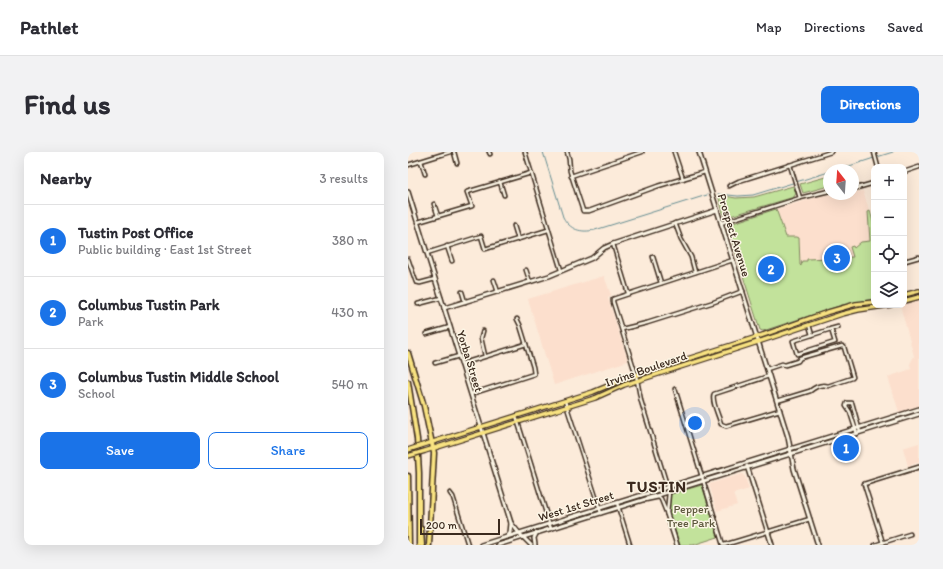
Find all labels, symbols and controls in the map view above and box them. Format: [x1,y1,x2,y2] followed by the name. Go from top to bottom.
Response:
[20,16,78,39] text: Pathlet
[756,19,782,36] text: Map
[804,19,865,36] text: Directions
[887,19,923,36] text: Saved
[821,86,919,123] button: Directions
[24,87,111,121] text: Find us
[823,164,859,200] north arrow
[871,164,907,308] map controls
[871,164,907,200] button: +
[40,168,92,188] text: Nearby
[319,171,368,186] text: 3 results
[715,192,753,278] street label: Prospect Avenue
[871,200,907,236] button: −
[78,224,193,242] text: Tustin Post Office
[50,233,56,248] text: 1
[332,233,368,248] text: 380 m
[871,236,907,272] button: locate
[78,242,252,257] text: Public building · East 1st Street
[824,243,850,273] pin: 3
[758,254,784,284] pin: 2
[871,272,907,308] button: layers
[78,296,219,314] text: Columbus Tustin Park
[50,305,56,320] text: 2
[331,305,368,320] text: 430 m
[78,314,104,329] text: Park
[454,328,486,394] street label: Yorba Street
[603,348,689,390] street label: Irvine Boulevard
[78,368,279,386] text: Columbus Tustin Middle School
[49,377,57,392] text: 3
[331,377,368,392] text: 540 m
[78,386,115,401] text: School
[685,413,705,433] your location
[40,432,200,469] button: Save
[208,432,368,469] button: Share
[833,433,859,463] pin: 1
[626,477,687,496] district label: TUSTIN
[537,488,616,524] street label: West 1st Street
[667,502,716,530] park label: Pepper Tree Park
[420,517,500,536] scale bar
[426,519,457,532] text: 200 m

